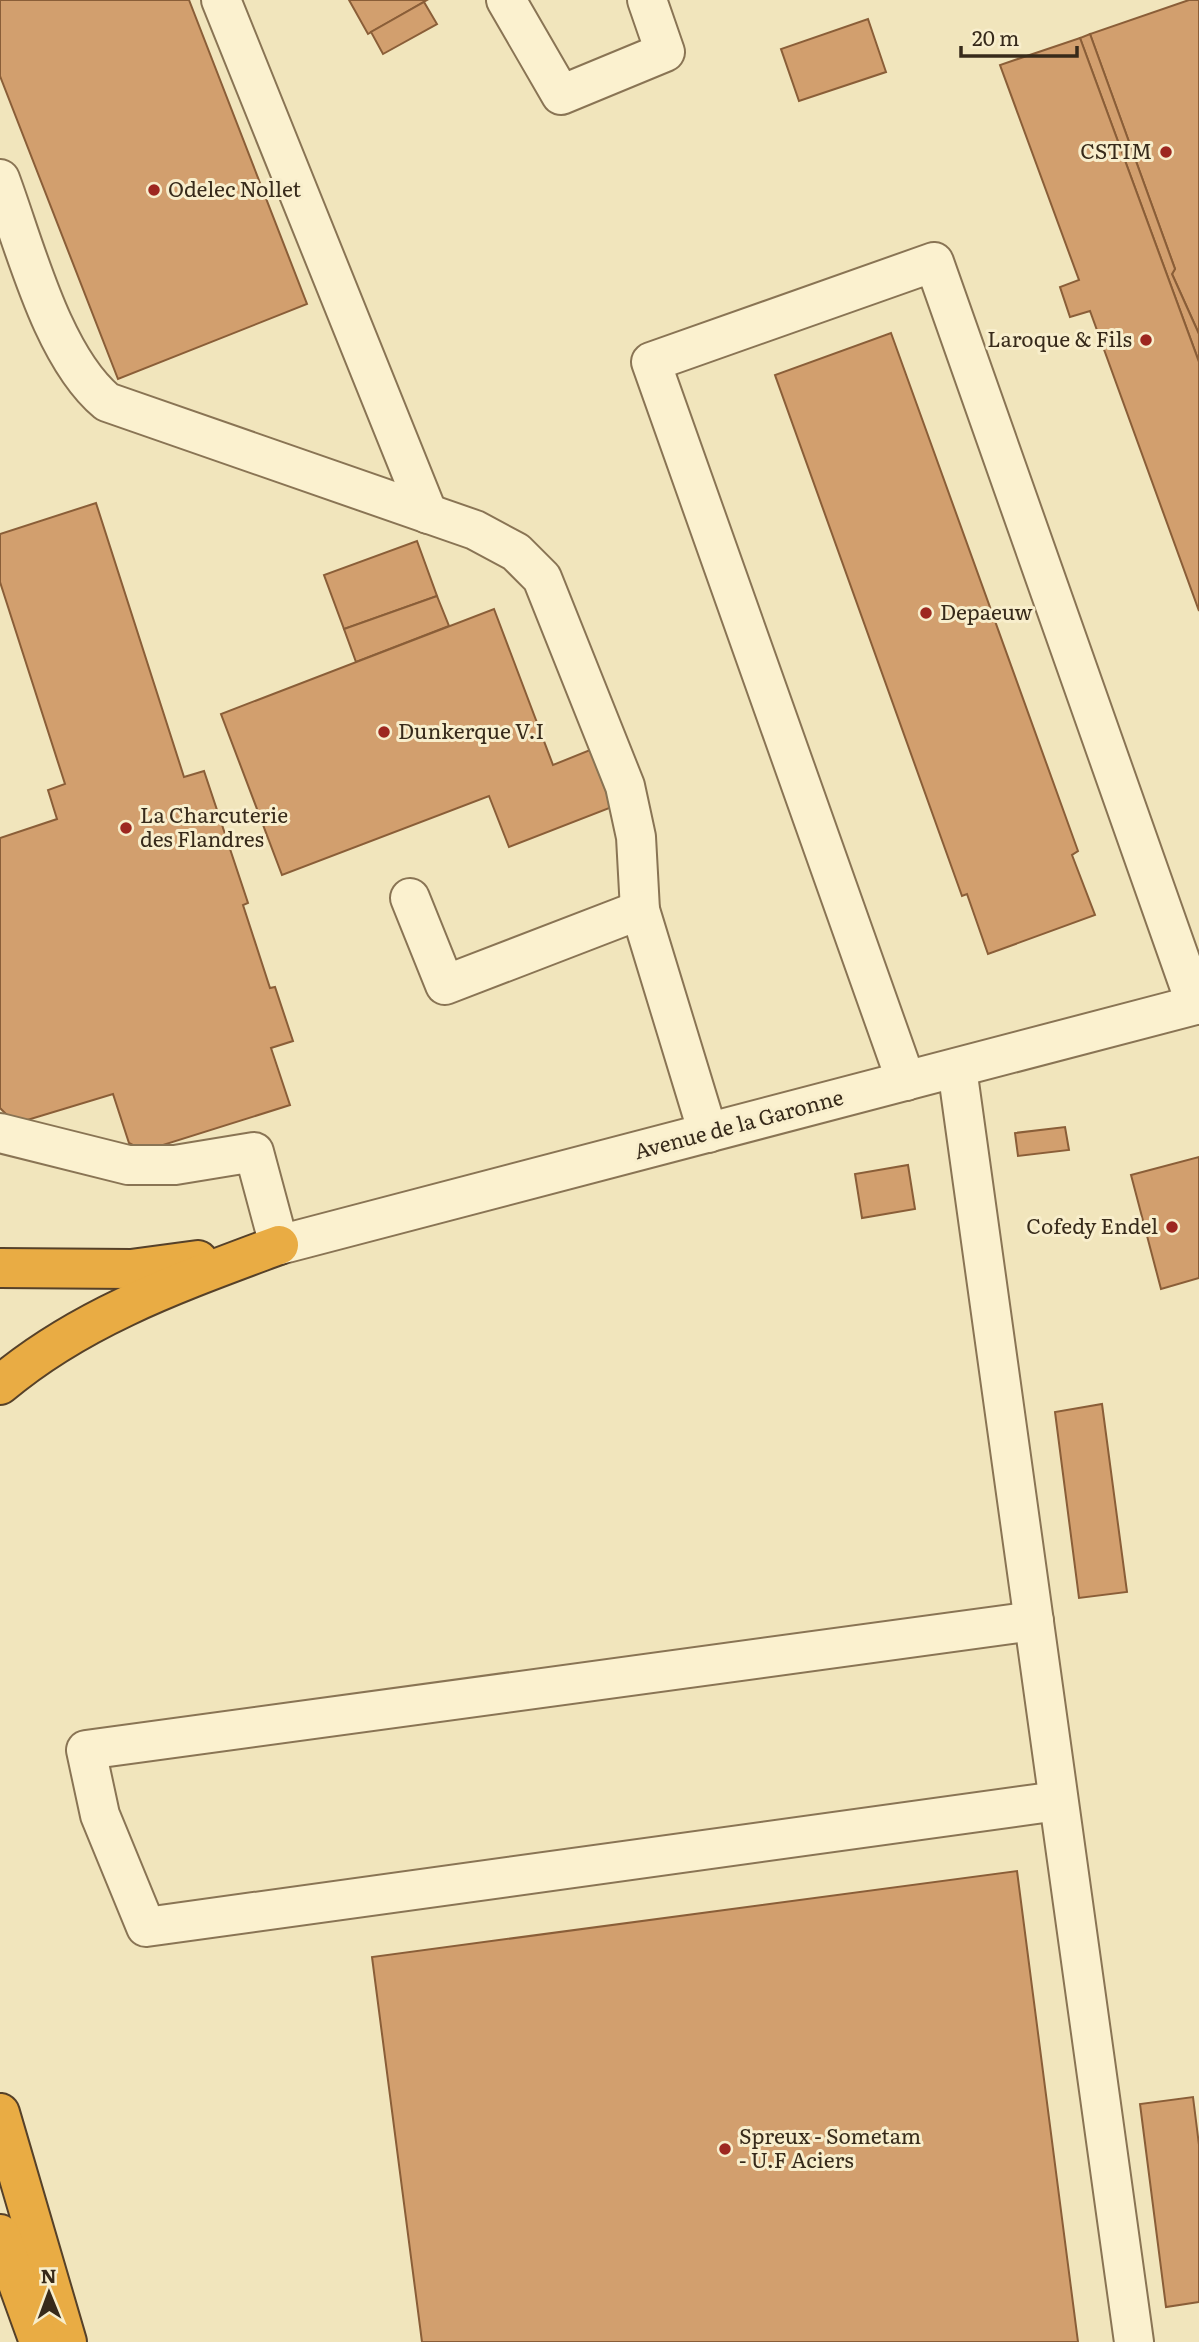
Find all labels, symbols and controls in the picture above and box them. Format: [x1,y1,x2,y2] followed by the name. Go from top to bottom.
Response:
[961,14,1076,58] scale bar
[972,21,1019,52] text: 20 m
[1080,134,1152,165] place label: CSTIM
[1158,144,1174,160] marker: CSTIM
[168,172,302,203] place label: Odelec Nollet
[146,182,162,198] marker: Odelec Nollet
[987,322,1132,353] place label: Laroque & Fils
[1138,332,1154,348] marker: Laroque & Fils
[940,595,1033,626] place label: Depaeuw
[918,605,934,621] marker: Depaeuw
[398,714,544,745] place label: Dunkerque V.I
[376,724,392,740] marker: Dunkerque V.I
[140,798,288,853] place label: La Charcuterie des Flandres
[118,820,134,836] marker: La Charcuterie des Flandres
[630,1080,846,1165] street label: Avenue de la Garonne
[1026,1209,1158,1240] place label: Cofedy Endel
[1164,1219,1180,1235] marker: Cofedy Endel
[739,2119,921,2174] place label: Spreux - Sometam - U.F Aciers
[717,2141,733,2157] marker: Spreux - Sometam - U.F Aciers
[14,2258,84,2328] north arrow
[40,2261,57,2289] text: N

